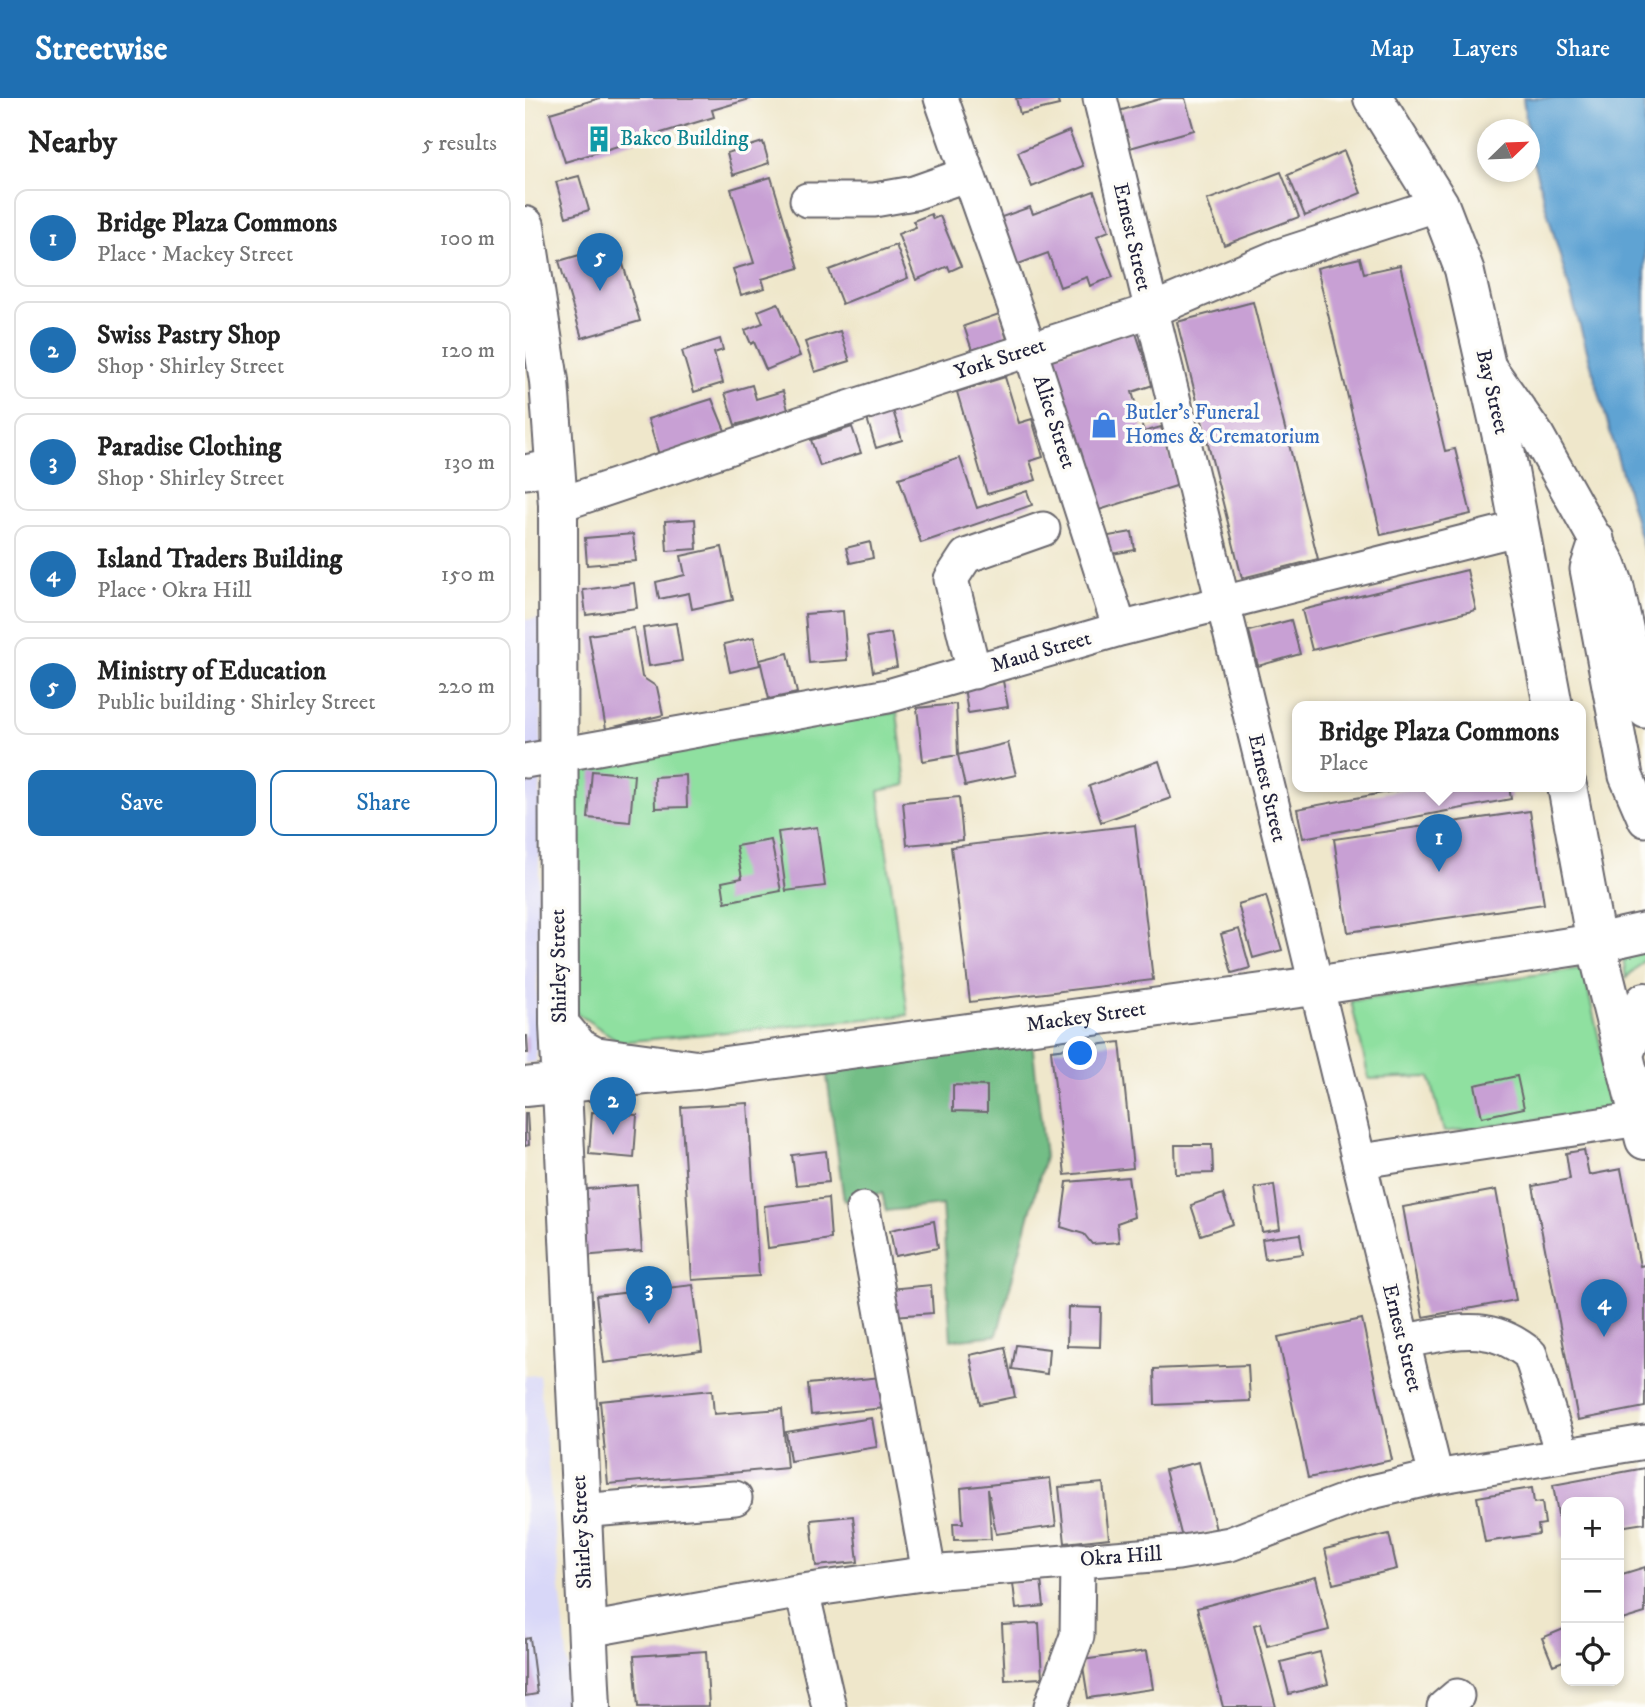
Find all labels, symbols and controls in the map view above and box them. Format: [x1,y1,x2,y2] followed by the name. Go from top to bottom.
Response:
[35,29,167,70] text: Streetwise
[1370,34,1414,64] text: Map
[1452,34,1518,64] text: Layers
[1556,34,1610,64] text: Share
[1477,119,1540,182] north arrow
[584,124,614,154] building icon: Bakco Building
[28,125,117,162] text: Nearby
[620,126,749,152] place label: Bakco Building
[422,129,497,158] text: 5 results
[1107,180,1157,294] street label: Ernest Street
[97,207,337,240] text: Bridge Plaza Commons
[49,224,57,253] text: 1
[440,224,495,253] text: 100 m
[577,233,623,291] pin: 5
[97,240,293,269] text: Place · Mackey Street
[97,319,280,352] text: Swiss Pastry Shop
[951,332,1049,386] street label: York Street
[47,336,59,365] text: 2
[441,336,495,365] text: 120 m
[1470,347,1514,437] street label: Bay Street
[97,352,284,381] text: Shop · Shirley Street
[1027,372,1081,472] street label: Alice Street
[1125,400,1320,450] place label: Butler's Funeral Homes & Crematorium
[1089,410,1119,440] shop icon: Butler's Funeral Homes & Crematorium
[97,431,281,464] text: Paradise Clothing
[49,448,57,477] text: 3
[443,448,495,477] text: 130 m
[97,464,284,493] text: Shop · Shirley Street
[97,543,342,576] text: Island Traders Building
[46,560,60,589] text: 4
[441,560,495,589] text: 150 m
[97,576,252,605] text: Place · Okra Hill
[988,625,1094,679] street label: Maud Street
[97,655,326,688] text: Ministry of Education
[47,672,59,701] text: 5
[438,672,495,701] text: 220 m
[97,688,376,717] text: Public building · Shirley Street
[1292,701,1586,792] popup
[1319,716,1559,749] text: Bridge Plaza Commons
[1242,731,1292,845] street label: Ernest Street
[1319,749,1368,778] text: Place
[28,770,256,836] button: Save
[270,770,497,836] button: Share
[1416,814,1462,872] pin: 1
[545,908,573,1023] street label: Shirley Street
[1025,996,1148,1038] street label: Mackey Street
[1063,1036,1097,1070] your location
[590,1077,636,1135] pin: 2
[626,1266,672,1324] pin: 3
[1581,1279,1627,1337] pin: 4
[1376,1281,1428,1395] street label: Ernest Street
[566,1474,598,1590] street label: Shirley Street
[1561,1497,1624,1686] map controls
[1561,1497,1624,1560] button: +
[1079,1541,1164,1573] street label: Okra Hill
[1561,1560,1624,1623] button: −
[1561,1623,1624,1686] button: locate

